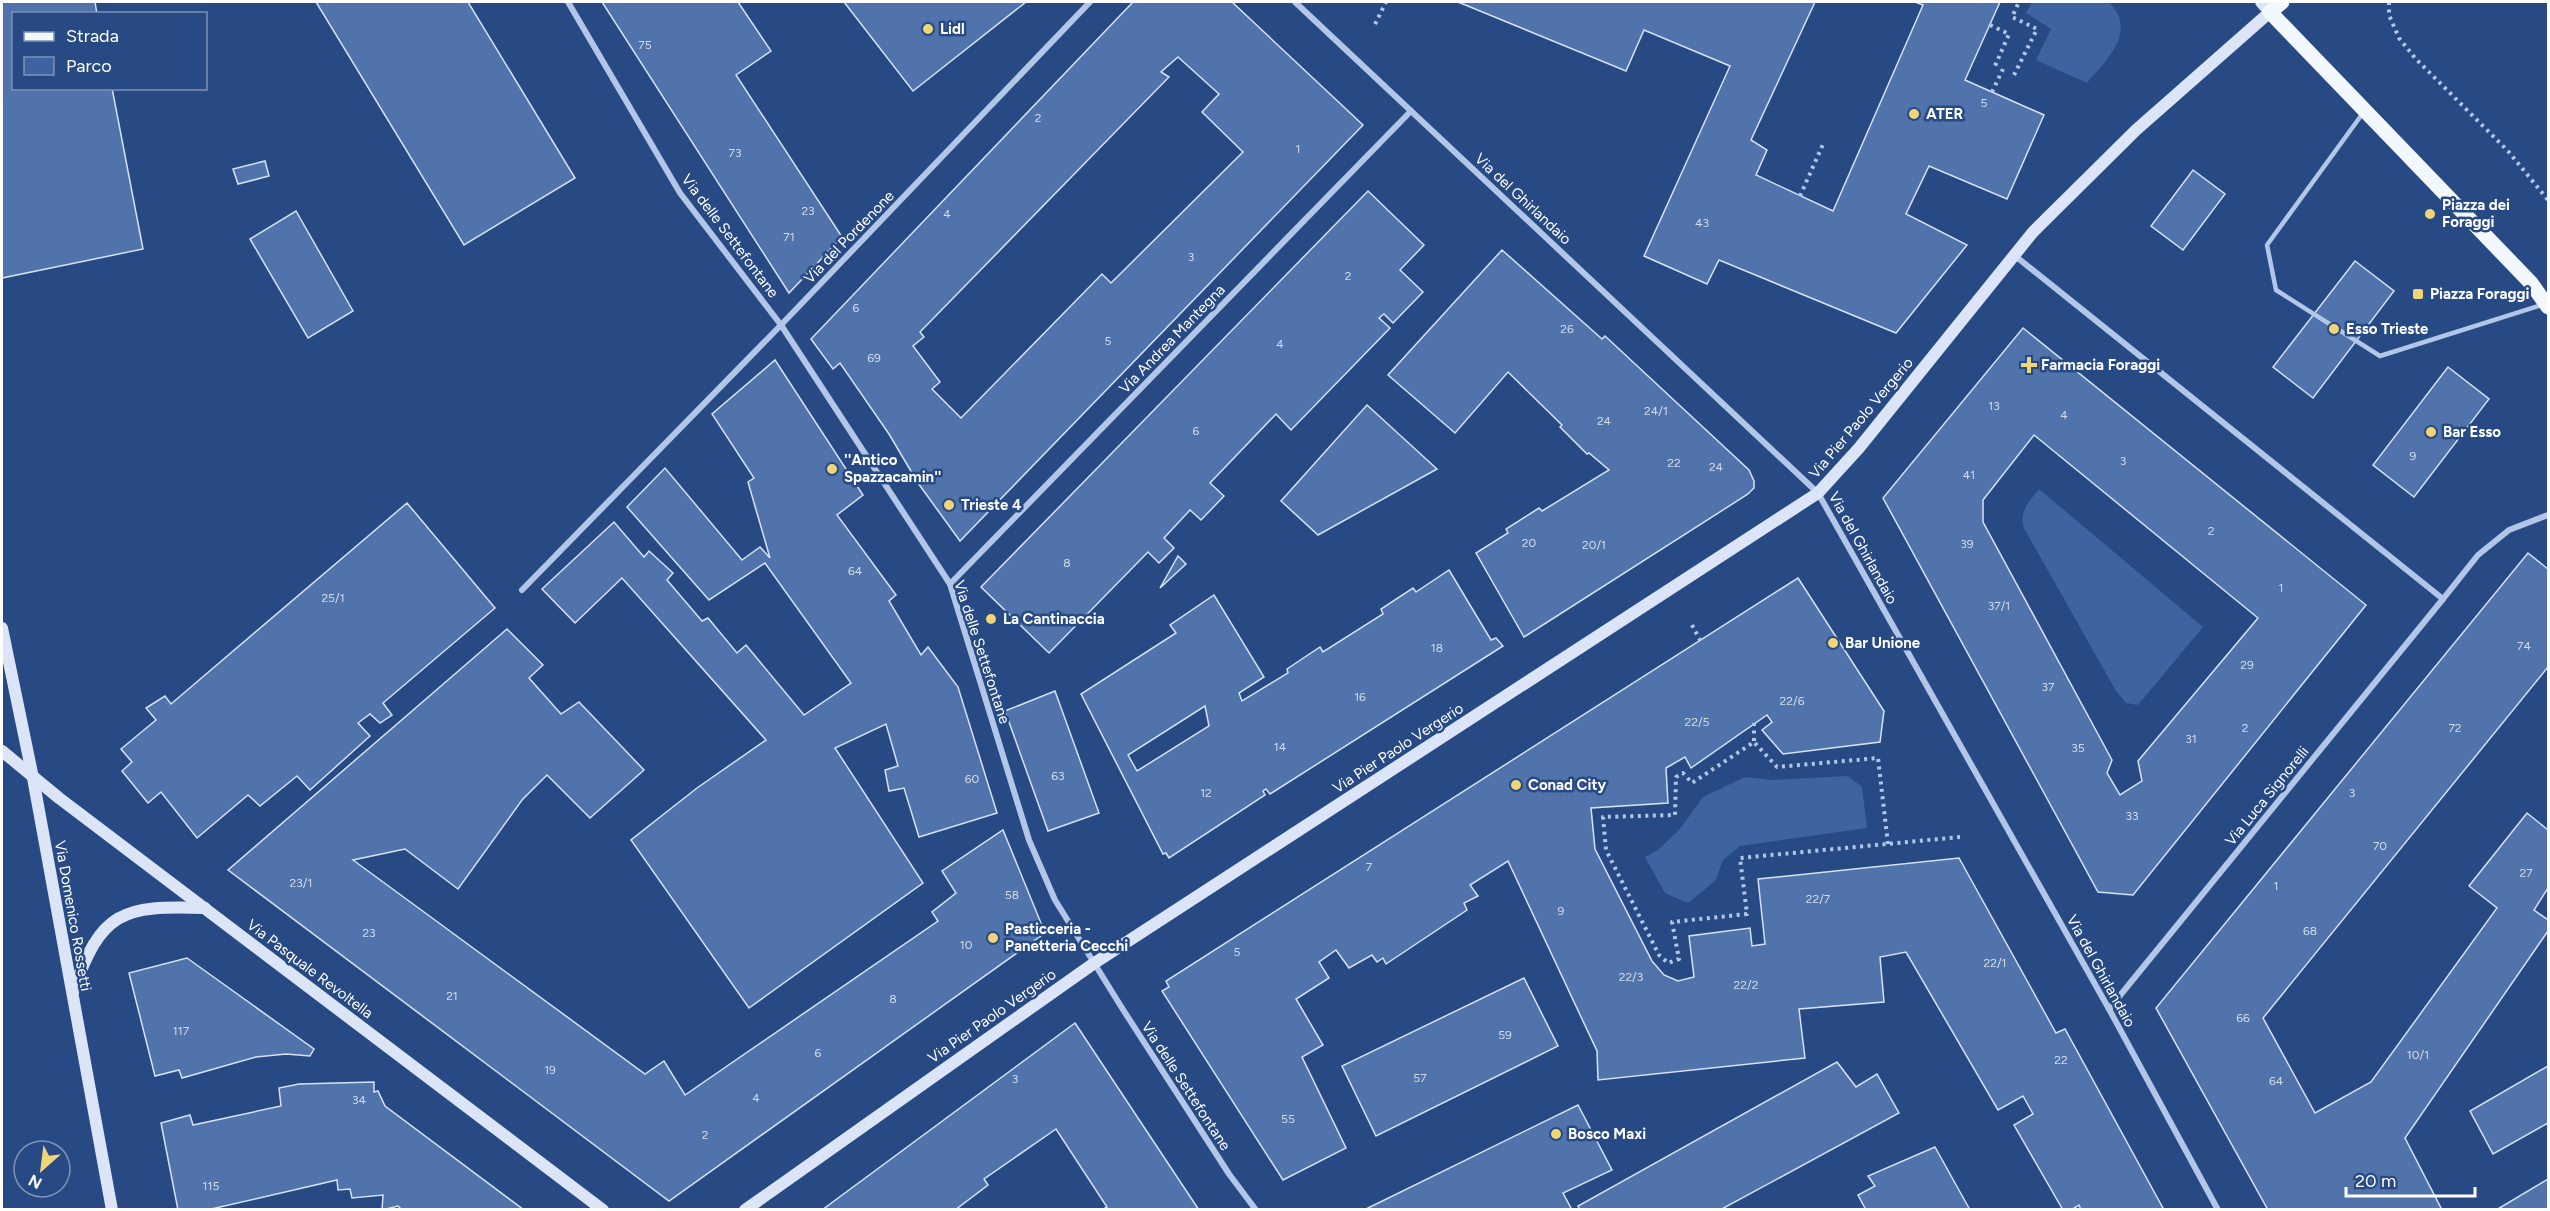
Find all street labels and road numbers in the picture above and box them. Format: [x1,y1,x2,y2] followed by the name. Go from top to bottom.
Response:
[1471,150,1575,249] street label: Via del Ghirlandaio
[678,171,782,301] street label: Via delle Settefontane
[800,187,898,287] street label: Via del Pordenone
[1115,281,1229,397] street label: Via Andrea Mantegna
[1805,354,1917,482] street label: Via Pier Paolo Vergerio
[1825,489,1901,607] street label: Via del Ghirlandaio
[950,578,1014,726] street label: Via delle Settefontane
[1329,699,1467,797] street label: Via Pier Paolo Vergerio
[2221,743,2313,849] street label: Via Luca Signorelli
[51,839,95,993] street label: Via Domenico Rossetti
[2063,912,2139,1030] street label: Via del Ghirlandaio
[243,916,377,1022] street label: Via Pasquale Revoltella
[924,965,1060,1067] street label: Via Pier Paolo Vergerio
[1138,1018,1234,1154] street label: Via delle Settefontane

